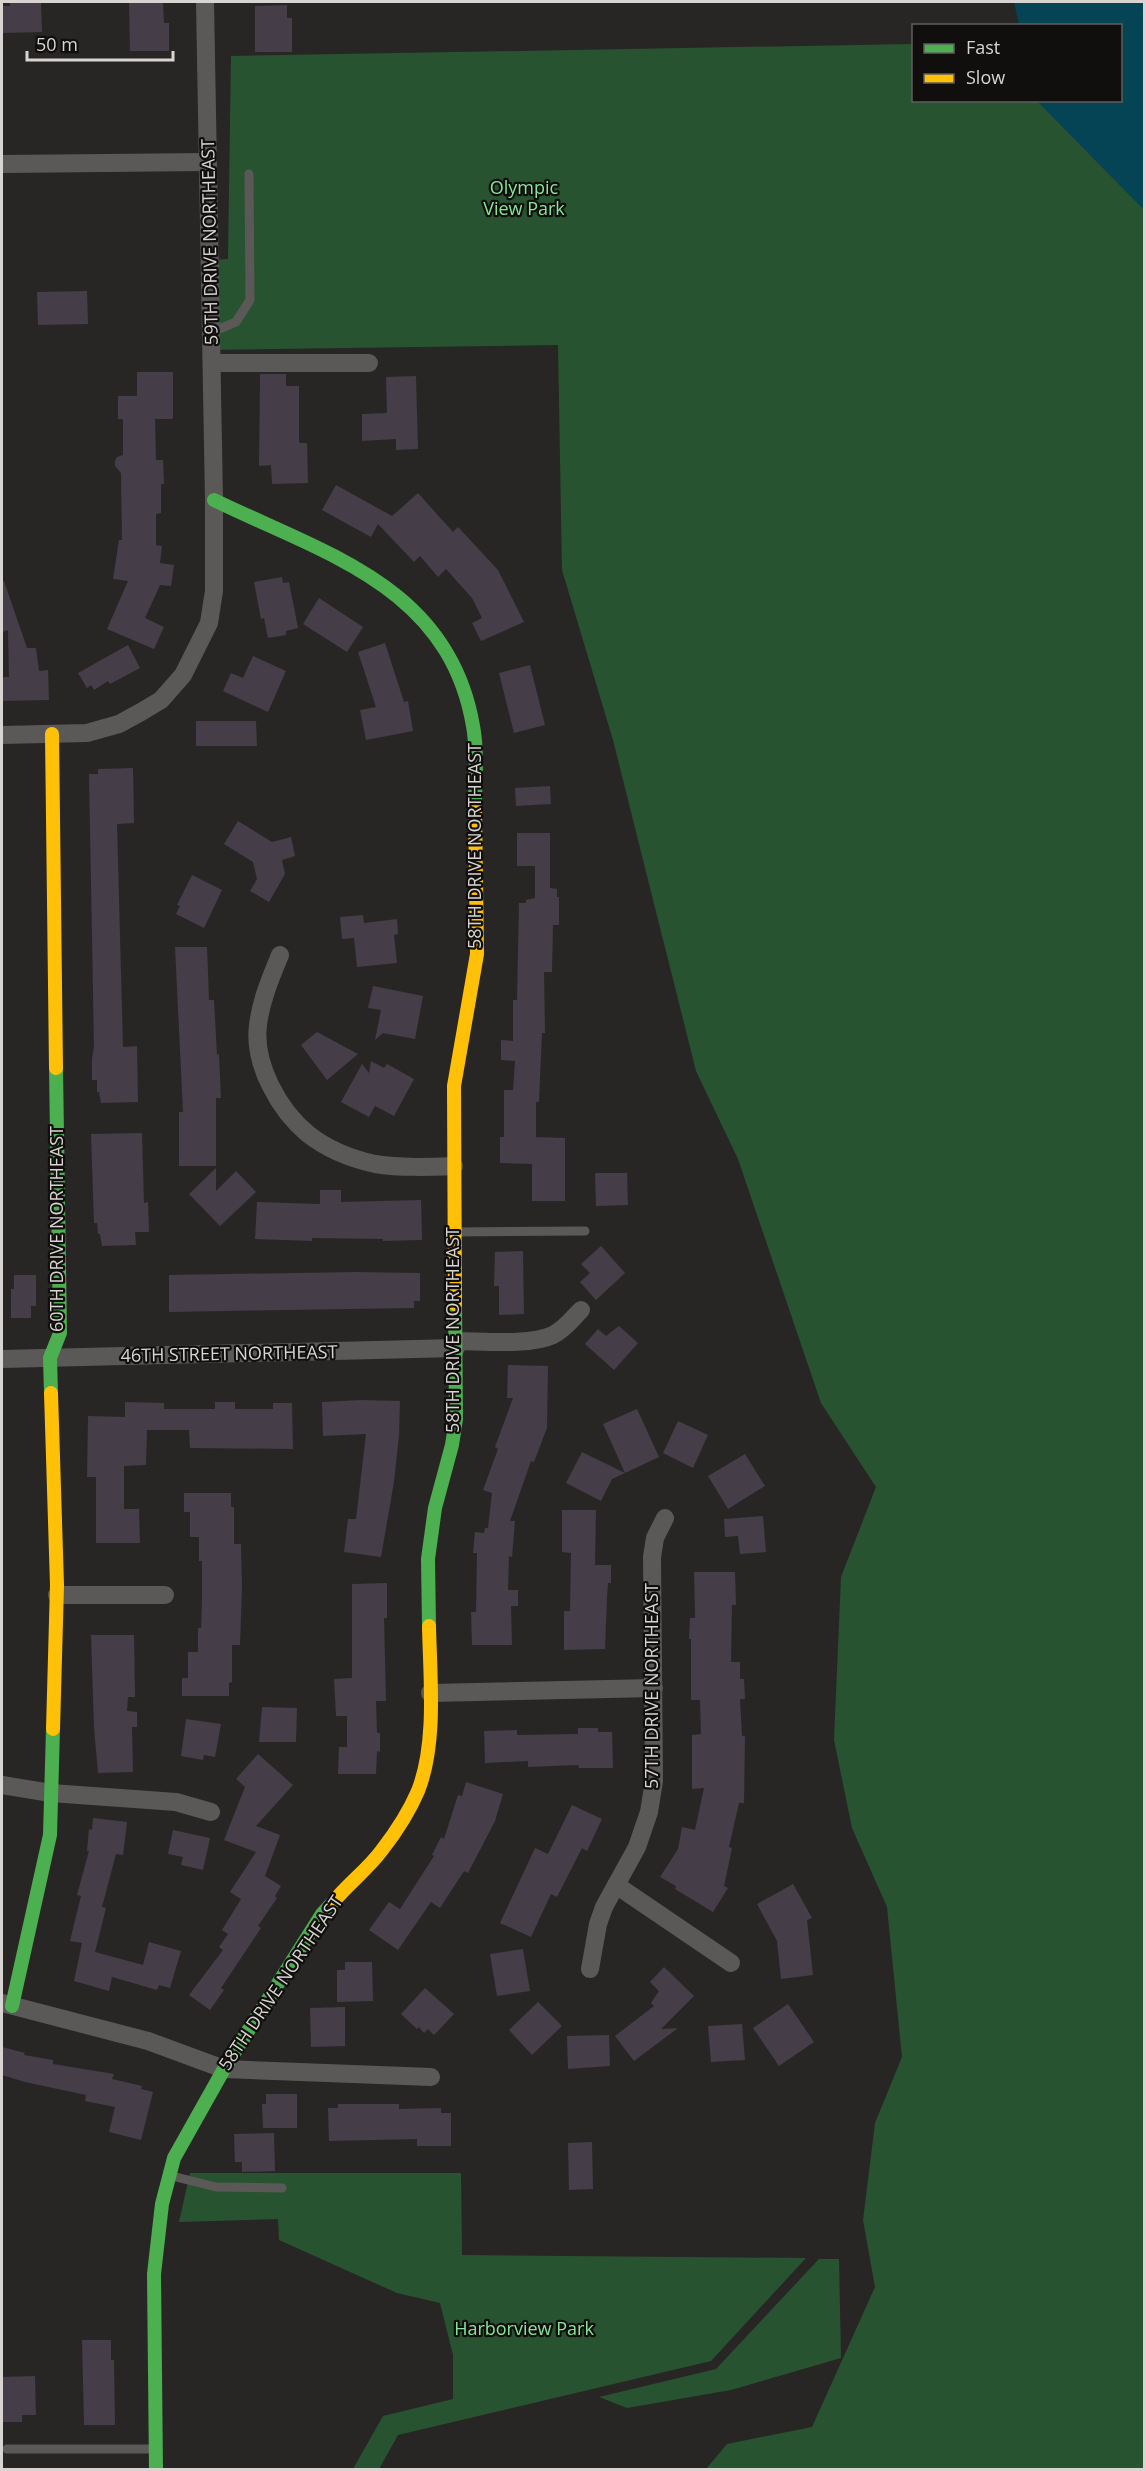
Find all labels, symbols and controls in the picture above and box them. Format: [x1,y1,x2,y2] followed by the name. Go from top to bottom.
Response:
[27,24,172,62] scale bar
[912,24,1122,102] legend
[36,32,78,56] text: 50 m
[966,35,1000,59] text: Fast
[966,65,1005,89] text: Slow
[195,139,223,345] street label: 59TH DRIVE NORTHEAST
[483,175,565,220] park label: Olympic View Park
[462,743,486,949] street label: 58TH DRIVE NORTHEAST
[44,1126,68,1332] street label: 60TH DRIVE NORTHEAST
[440,1227,464,1433] street label: 58TH DRIVE NORTHEAST
[120,1339,338,1367] street label: 46TH STREET NORTHEAST
[639,1583,663,1789] street label: 57TH DRIVE NORTHEAST
[213,1890,348,2075] street label: 58TH DRIVE NORTHEAST
[454,2316,594,2340] park label: Harborview Park

